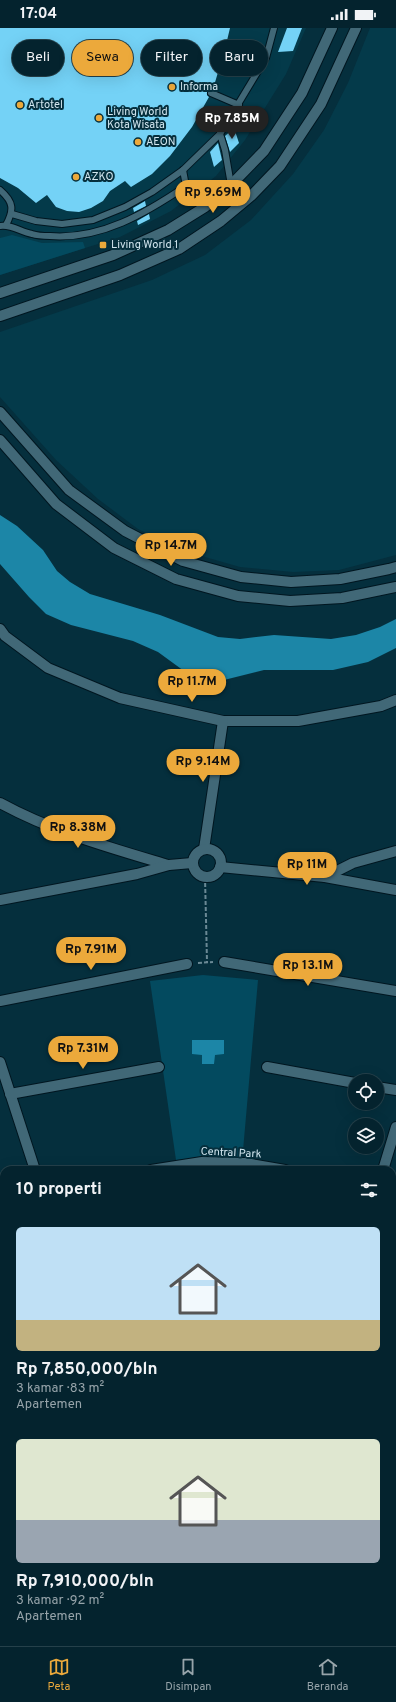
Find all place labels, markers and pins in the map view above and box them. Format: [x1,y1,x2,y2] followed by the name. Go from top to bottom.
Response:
[180,80,218,94] place label: Informa
[167,82,177,92] marker: Informa
[28,98,63,112] place label: Artotel
[15,100,25,110] marker: Artotel
[107,105,168,132] place label: Living World Kota Wisata
[191,106,273,140] pin: Rp 7.85M
[94,113,104,123] marker: Living World Kota Wisata
[146,135,175,149] place label: AEON
[133,137,143,147] marker: AEON
[84,170,113,184] place label: AZKO
[71,172,81,182] marker: AZKO
[172,180,254,214] pin: Rp 9.69M
[111,238,178,252] place label: Living World 1
[98,240,108,250] marker: Living World 1
[130,533,212,567] pin: Rp 14.7M
[151,669,233,703] pin: Rp 11.7M
[162,749,244,783] pin: Rp 9.14M
[37,815,119,849] pin: Rp 8.38M
[274,852,340,886] pin: Rp 11M
[50,937,132,971] pin: Rp 7.91M
[267,953,349,987] pin: Rp 13.1M
[42,1036,124,1070] pin: Rp 7.31M

